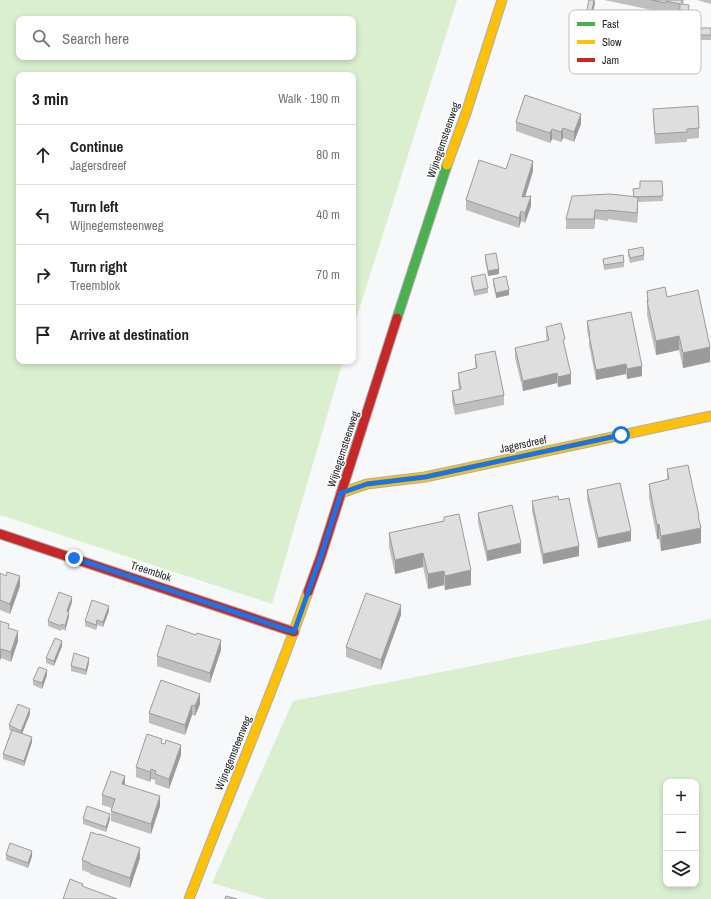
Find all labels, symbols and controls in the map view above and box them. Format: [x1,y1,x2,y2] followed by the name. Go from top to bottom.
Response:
[569,10,701,74] legend
[16,16,356,60] search box
[602,17,620,31] text: Fast
[30,27,52,49] icon: search
[62,28,129,49] text: Search here
[602,35,622,49] text: Slow
[602,53,619,67] text: Jam
[32,87,68,110] text: 3 min
[278,90,340,107] text: Walk · 190 m
[423,100,463,180] street label: Wijnegemsteenweg
[70,136,123,157] text: Continue
[32,144,54,166] icon: ahead
[316,146,340,163] text: 80 m
[70,157,126,174] text: Jagersdreef
[70,196,118,217] text: Turn left
[32,204,54,226] icon: left
[316,206,340,223] text: 40 m
[70,217,164,234] text: Wijnegemsteenweg
[70,256,127,277] text: Turn right
[32,264,54,286] icon: right
[316,266,340,283] text: 70 m
[70,277,120,294] text: Treemblok
[32,324,54,346] icon: arrive
[70,324,189,345] text: Arrive at destination
[324,409,362,489] street label: Wijnegemsteenweg
[612,426,630,444] route start
[498,432,548,456] street label: Jagersdreef
[65,549,83,567] route end
[129,558,174,584] street label: Treemblok
[212,714,254,792] street label: Wijnegemsteenweg
[663,779,699,887] map controls
[663,779,699,815] button: +
[663,815,699,851] button: −
[663,851,699,887] button: layers

